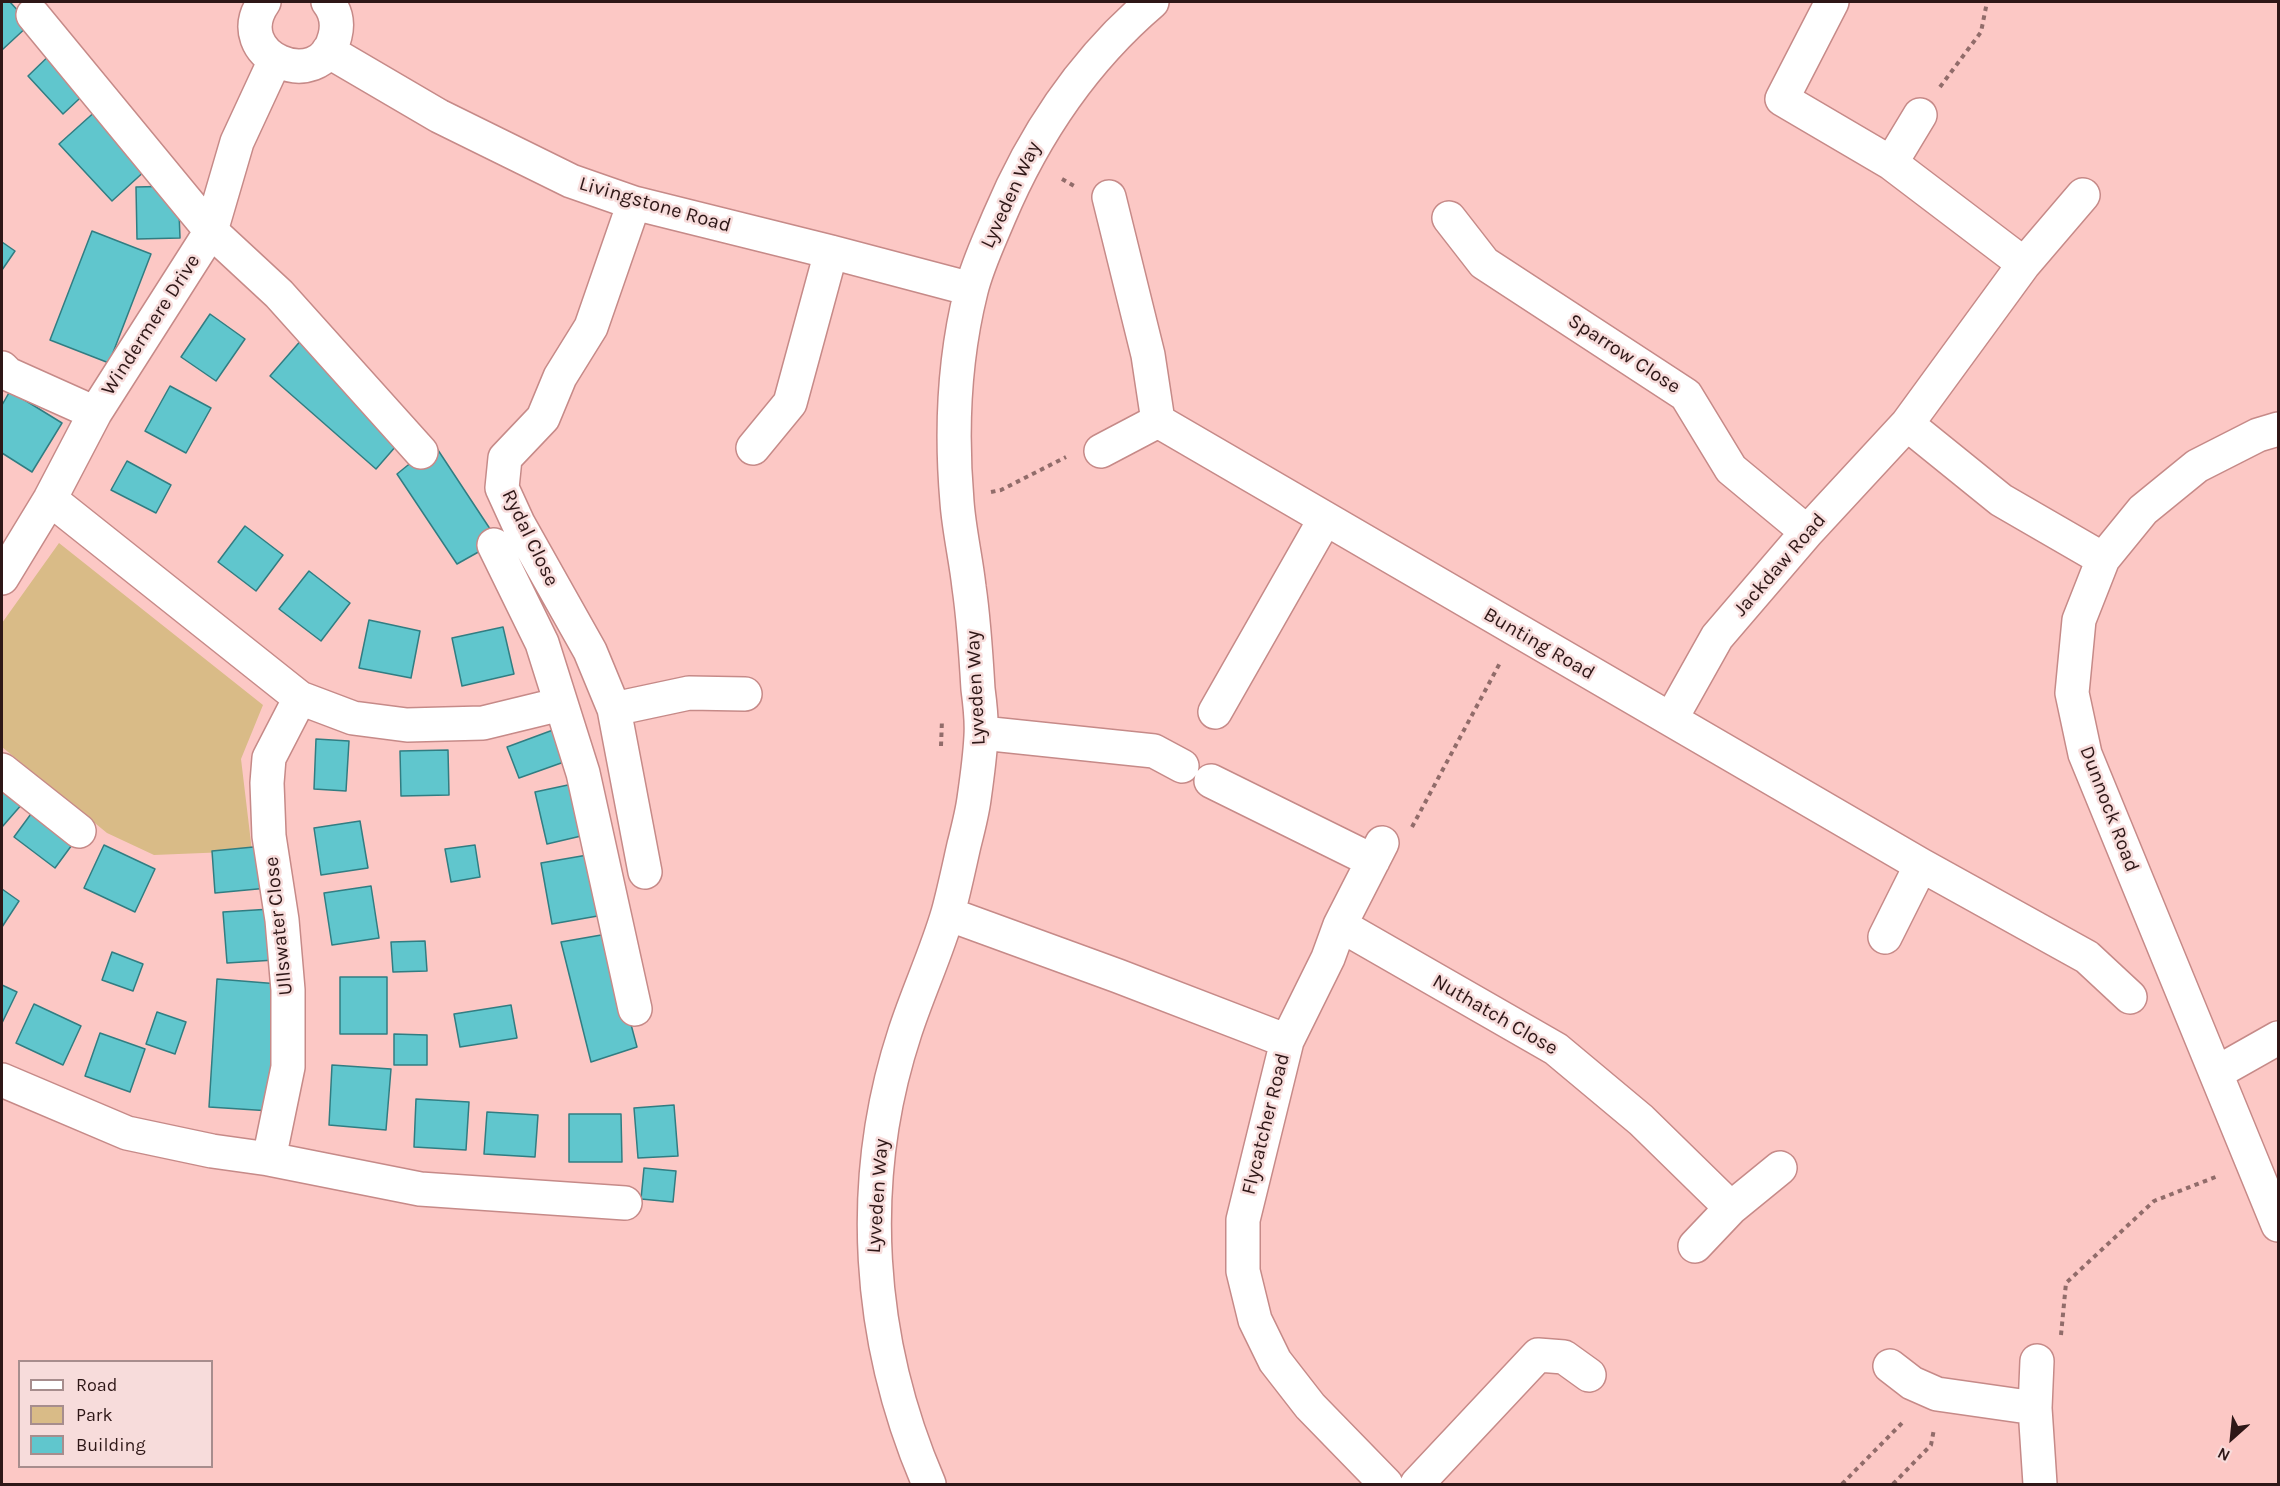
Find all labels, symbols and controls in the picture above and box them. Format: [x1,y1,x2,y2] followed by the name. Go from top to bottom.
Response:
[976,138,1046,252] street label: Lyveden Way
[576,172,734,238] street label: Livingstone Road
[96,250,206,400] street label: Windermere Drive
[1563,309,1685,399] street label: Sparrow Close
[496,486,564,590] street label: Rydal Close
[1729,509,1831,621] street label: Jackdaw Road
[1479,603,1599,685] street label: Bunting Road
[961,630,991,746] street label: Lyveden Way
[2074,743,2144,875] street label: Dunnock Road
[260,855,298,997] street label: Ullswater Close
[1428,969,1562,1061] street label: Nuthatch Close
[1237,1051,1295,1197] street label: Flycatcher Road
[862,1138,894,1254] street label: Lyveden Way
[18,1360,213,1468] legend
[76,1374,117,1396] text: Road
[76,1404,113,1426] text: Park
[2202,1408,2262,1468] north arrow
[76,1434,146,1456] text: Building
[2214,1443,2233,1466] text: N

